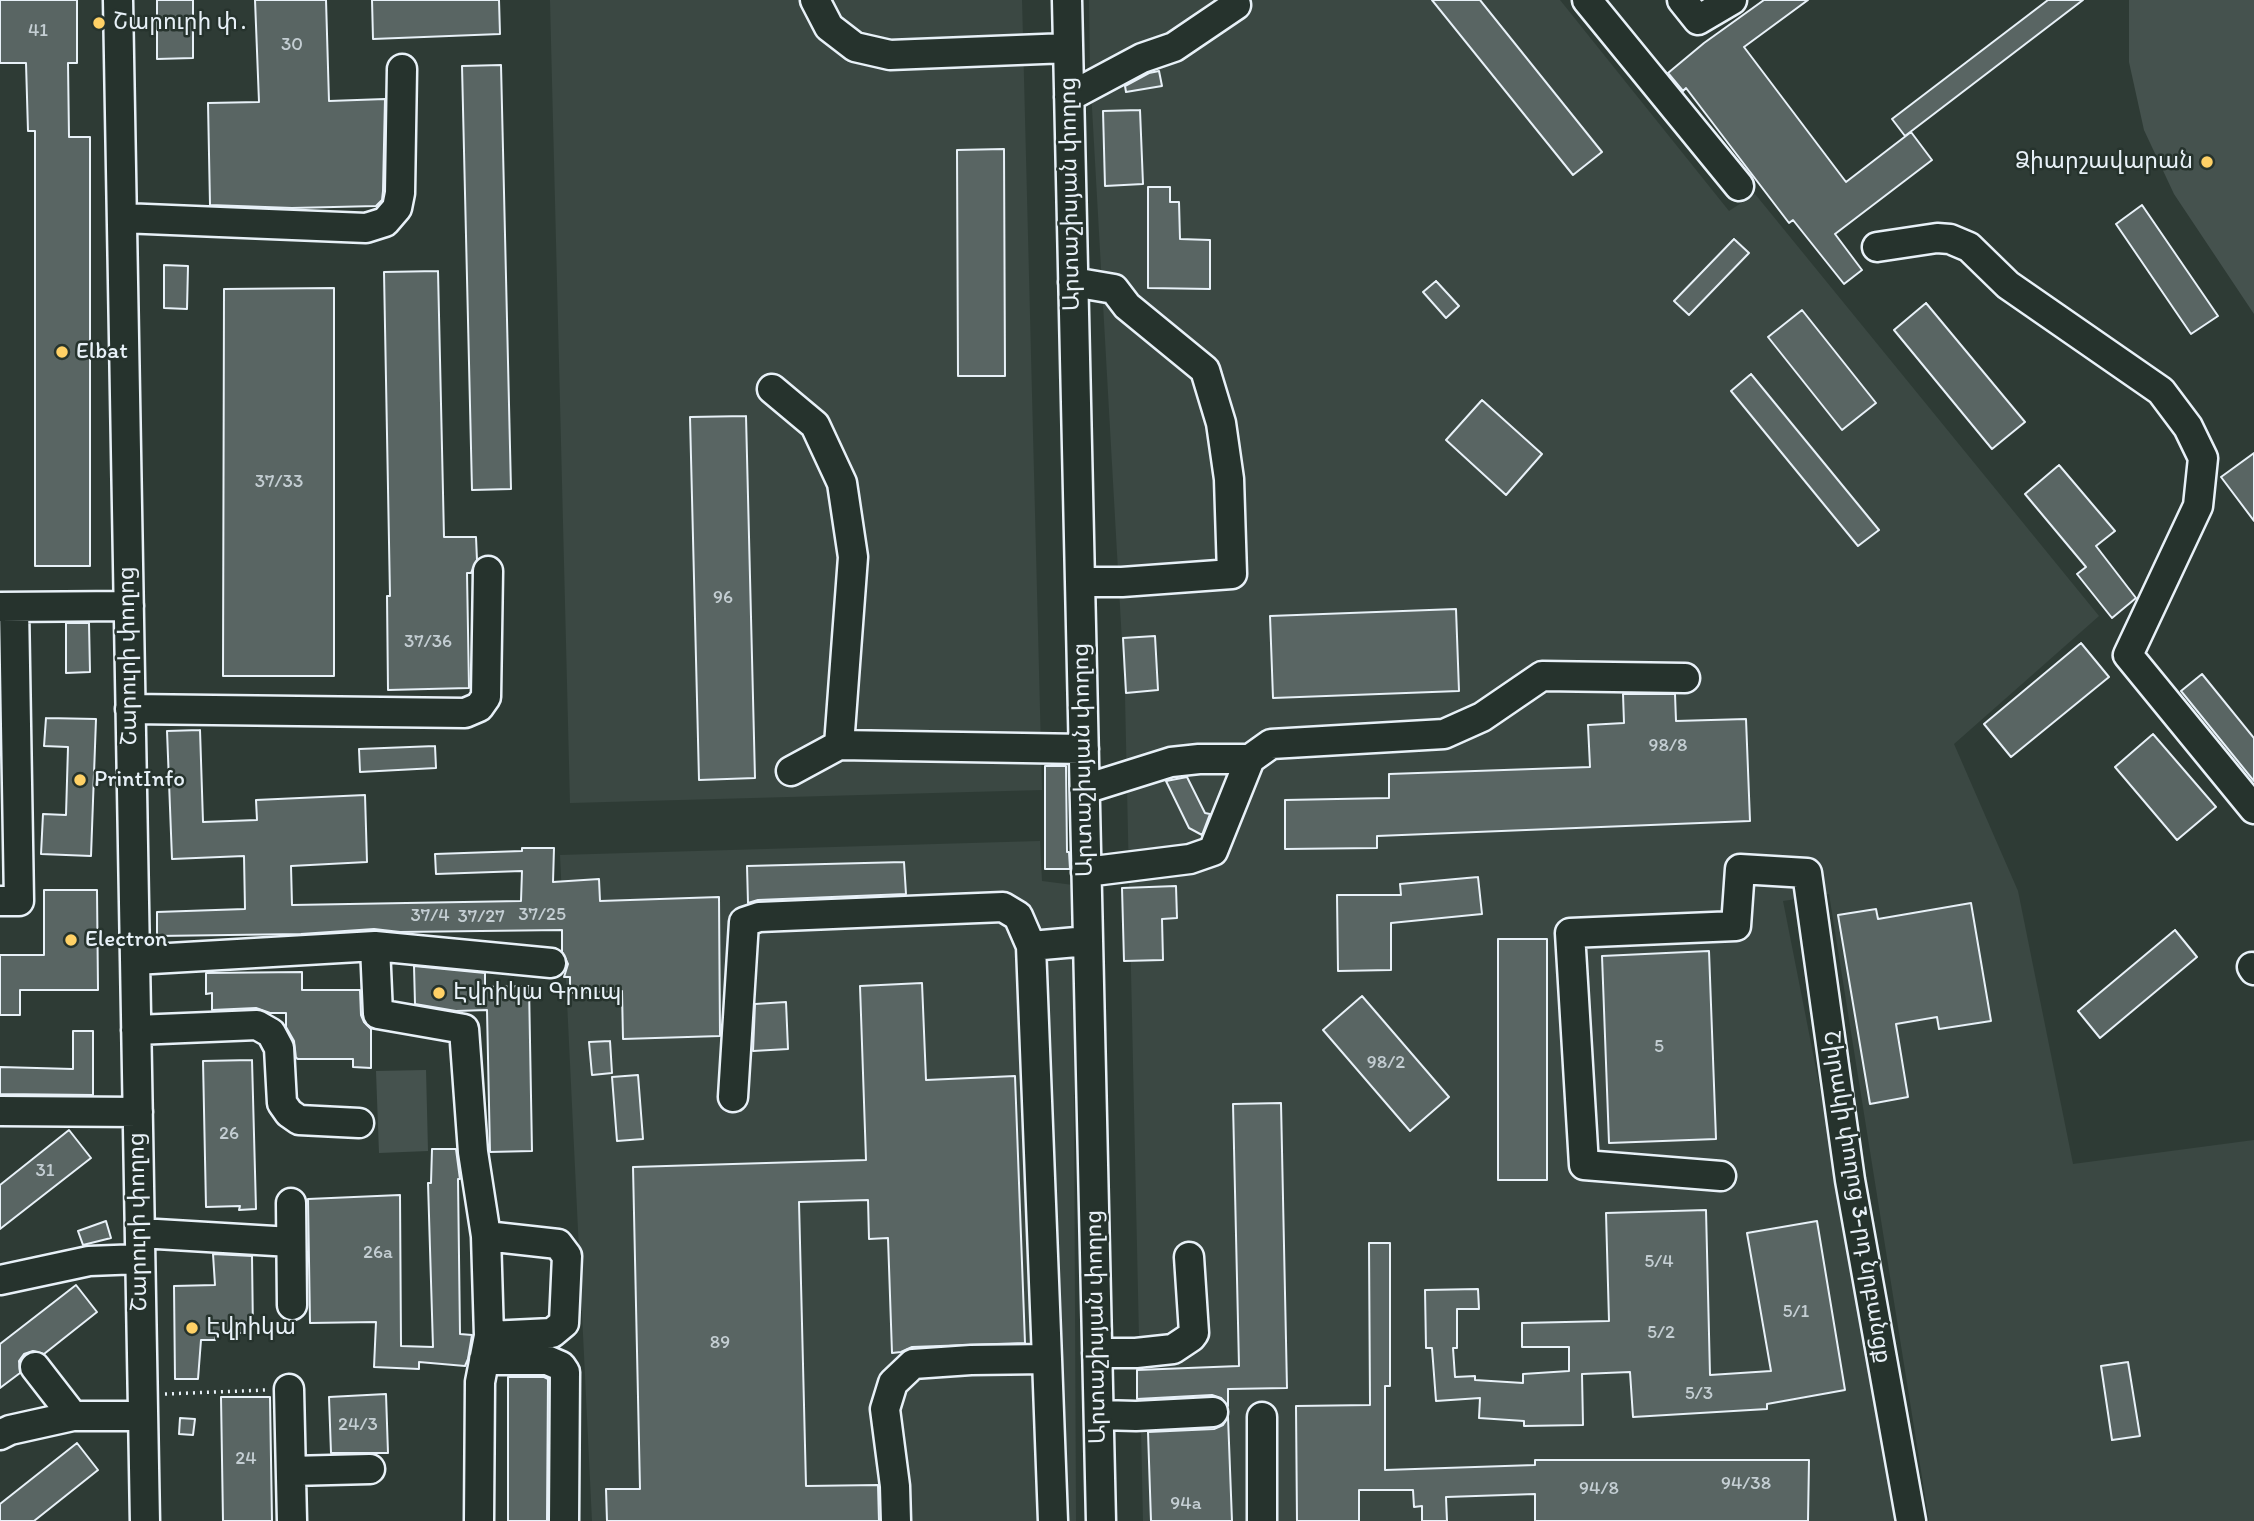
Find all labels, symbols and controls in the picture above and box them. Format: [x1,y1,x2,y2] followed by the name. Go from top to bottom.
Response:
[113,9,249,37] place label: Շարուրի փ․
[91,15,107,31] marker: Շարուրի փ․
[28,20,48,42] house number: 41
[281,34,303,56] house number: 30
[1055,77,1087,311] street label: Արտաշիսյան փողոց
[2015,148,2193,176] place label: Ձիարշավարան
[2199,154,2215,170] marker: Ձիարշավարան
[76,338,128,366] place label: Elbat
[54,344,70,360] marker: Elbat
[255,471,303,493] house number: 37/33
[114,566,144,746] street label: Շարուրի փողոց
[713,587,733,609] house number: 96
[404,631,452,653] house number: 37/36
[1068,643,1100,877] street label: Արտաշիսյան փողոց
[1649,735,1687,757] house number: 98/8
[94,766,185,794] place label: PrintInfo
[72,772,88,788] marker: PrintInfo
[518,904,566,926] house number: 37/25
[410,905,450,927] house number: 37/4
[457,906,505,928] house number: 37/27
[85,926,167,954] place label: Electron
[63,932,79,948] marker: Electron
[453,979,621,1007] place label: Էվրիկա Գրուպ
[431,985,447,1001] marker: Էվրիկա Գրուպ
[1816,1029,1896,1365] street label: Շիրակի փողոց 3-րդ նրբանցք
[1654,1036,1664,1058] house number: 5
[1367,1052,1405,1074] house number: 98/2
[219,1123,239,1145] house number: 26
[124,1132,154,1312] street label: Շարուրի փողոց
[35,1160,55,1182] house number: 31
[1081,1210,1113,1444] street label: Արտաշիսյան փողոց
[363,1242,393,1264] house number: 26a
[1644,1251,1674,1273] house number: 5/4
[1783,1301,1809,1323] house number: 5/1
[206,1314,296,1342] place label: Էվրիկա
[184,1320,200,1336] marker: Էվրիկա
[1647,1322,1675,1344] house number: 5/2
[710,1332,730,1354] house number: 89
[1685,1383,1713,1405] house number: 5/3
[338,1414,378,1436] house number: 24/3
[235,1448,257,1470] house number: 24
[1721,1473,1771,1495] house number: 94/38
[1579,1478,1619,1500] house number: 94/8
[1170,1493,1202,1515] house number: 94a

